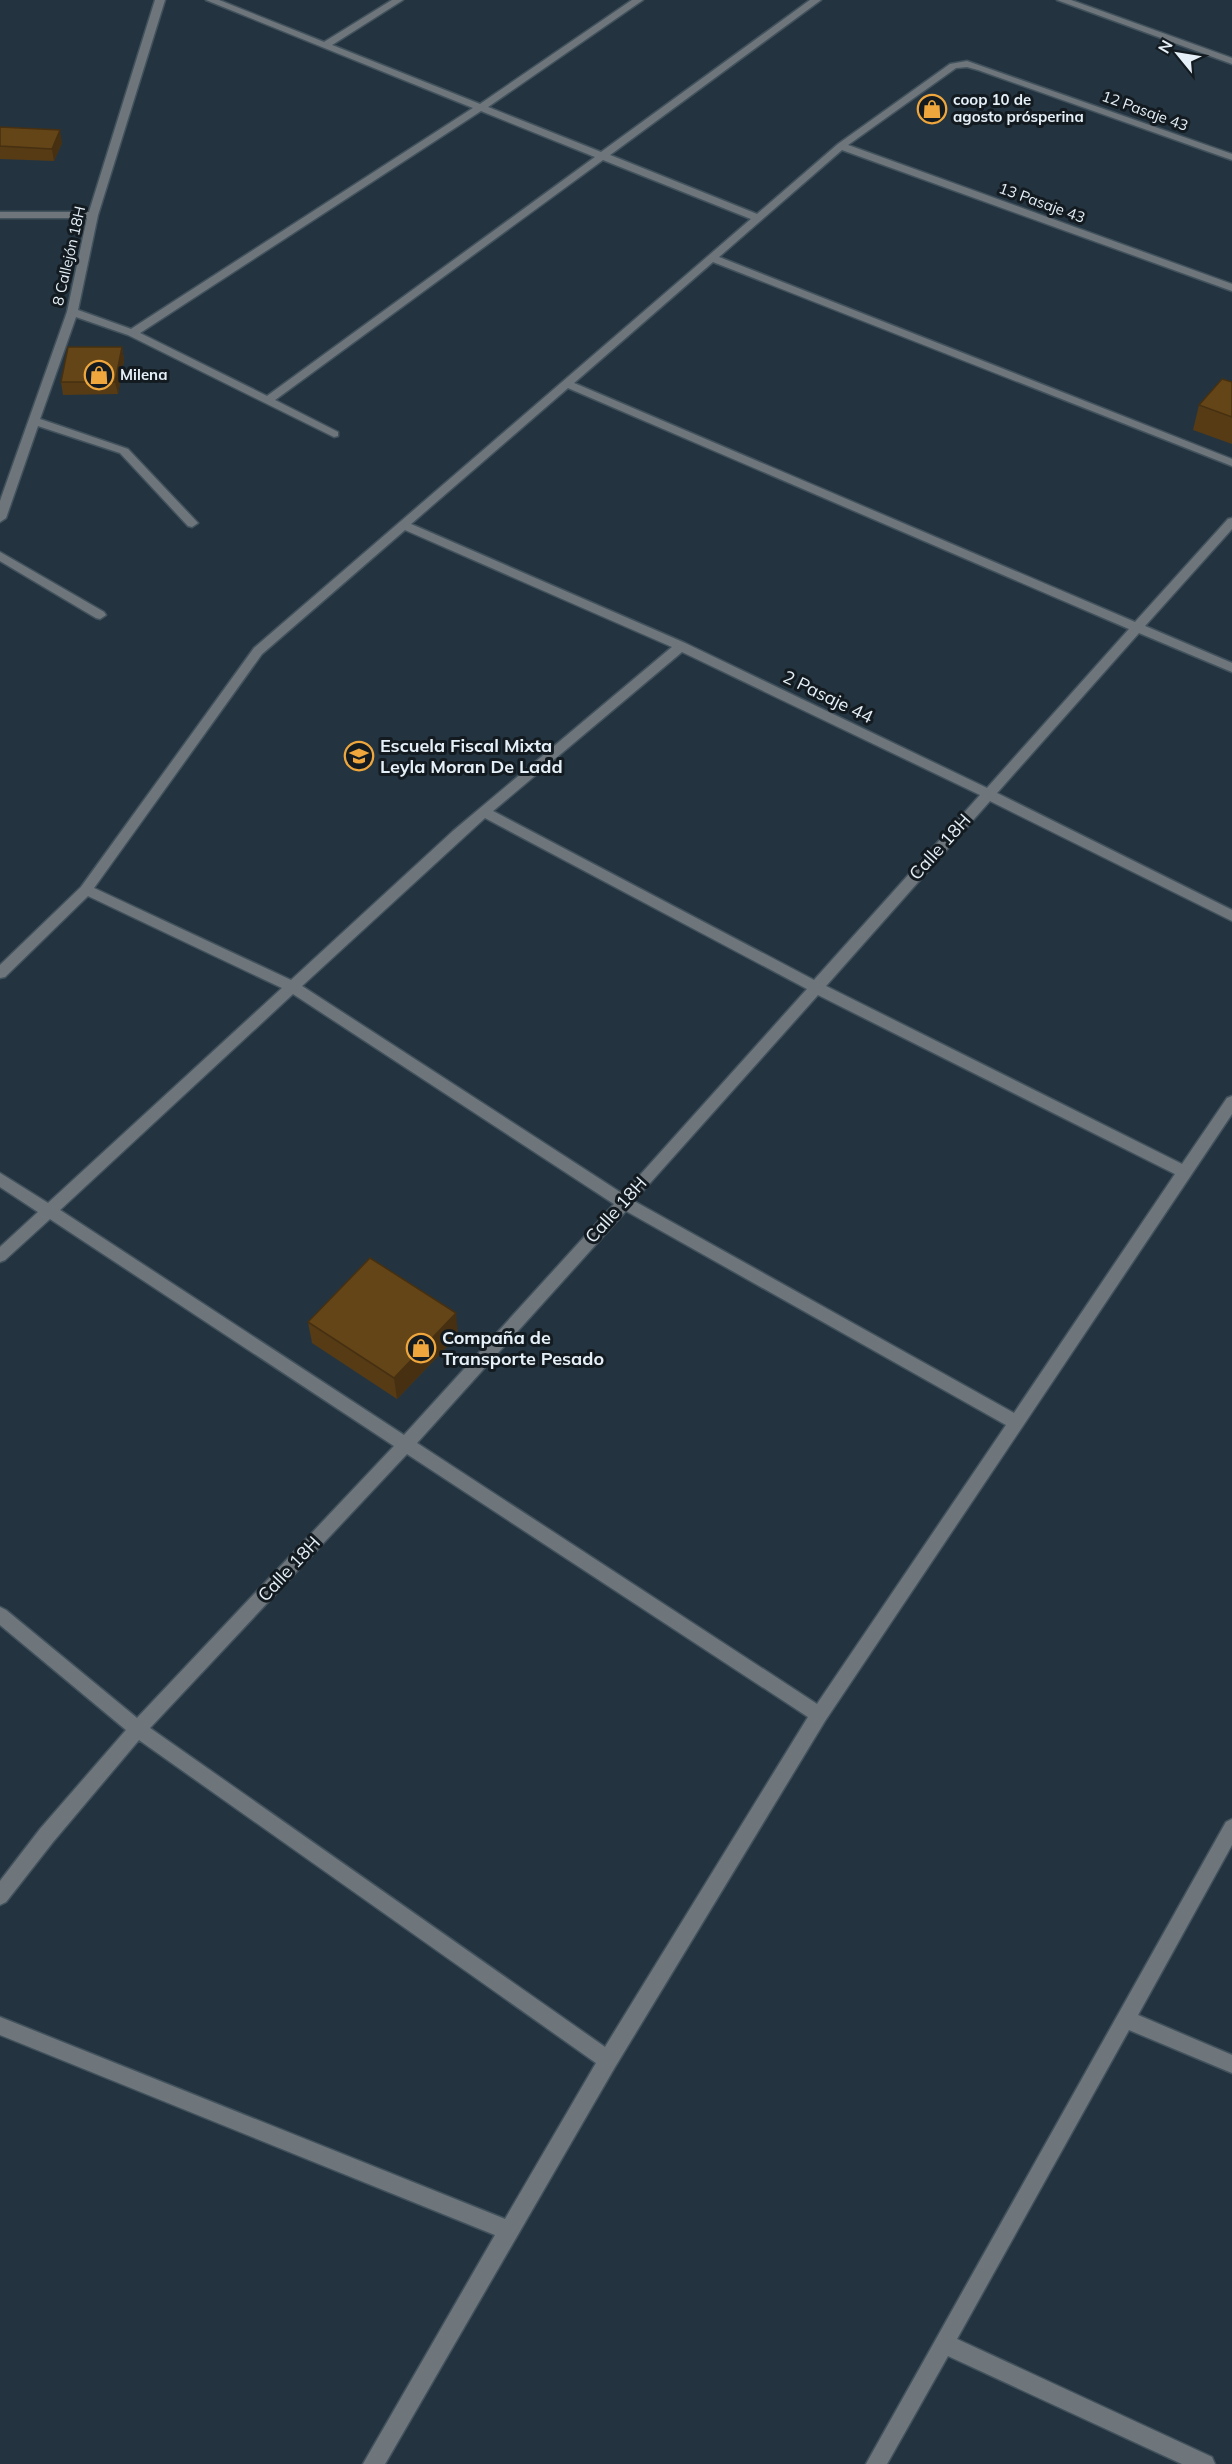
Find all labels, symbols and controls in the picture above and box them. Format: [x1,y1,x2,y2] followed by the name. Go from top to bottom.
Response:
[1148,24,1208,84] north arrow
[1153,36,1177,57] text: N
[1099,86,1191,135] street label: 12 Pasaje 43
[953,90,1084,126] place label: coop 10 de agosto prósperina
[916,93,948,125] shop icon: coop 10 de agosto prósperina
[996,178,1088,227] street label: 13 Pasaje 43
[48,204,89,308] street label: 8 Callejón 18H
[83,359,115,391] shop icon: Milena
[120,365,167,384] place label: Milena
[779,665,877,728] street label: 2 Pasaje 44
[380,734,563,778] place label: Escuela Fiscal Mixta Leyla Moran De Ladd
[343,740,375,772] school or university icon: Escuela Fiscal Mixta Leyla Moran De Ladd
[904,809,975,885] street label: Calle 18H
[580,1172,651,1248] street label: Calle 18H
[442,1326,604,1370] place label: Compaña de Transporte Pesado
[405,1332,437,1364] shop icon: Compaña de Transporte Pesado
[253,1531,325,1606] street label: Calle 18H

